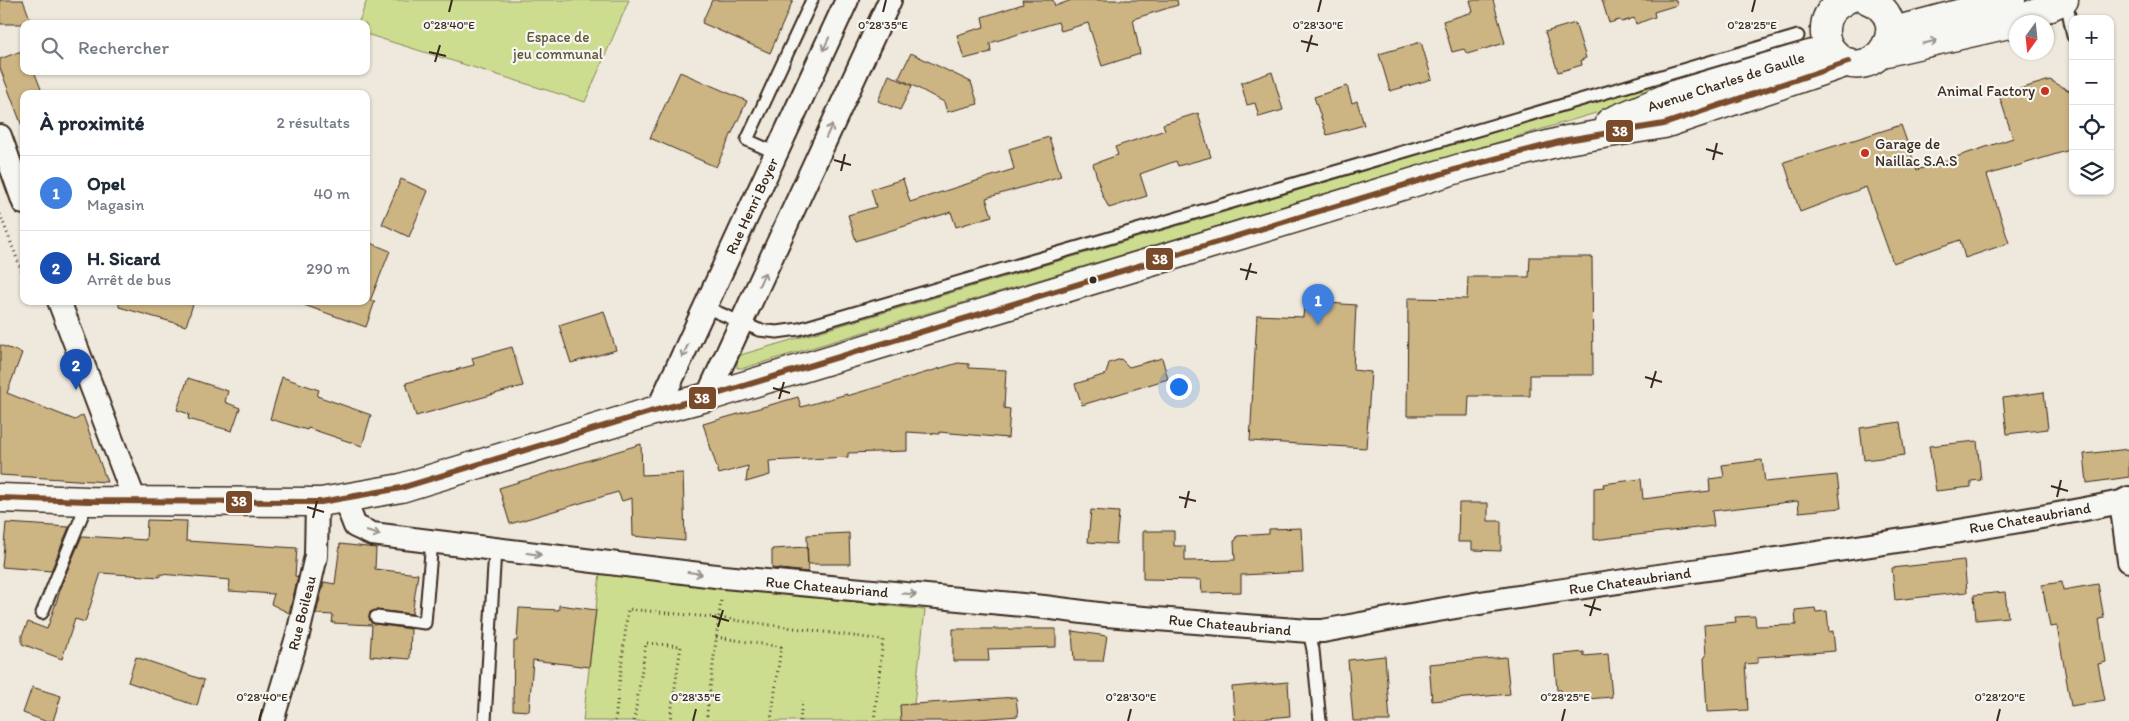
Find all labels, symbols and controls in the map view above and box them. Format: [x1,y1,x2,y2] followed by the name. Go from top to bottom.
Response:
[2009,15,2054,60] north arrow
[2069,15,2114,195] map controls
[2069,15,2114,60] button: +
[423,18,475,32] text: 0°28'40"E
[858,18,908,32] text: 0°28'35"E
[1293,18,1344,32] text: 0°28'30"E
[1727,18,1777,32] text: 0°28'25"E
[20,20,370,75] search box
[512,28,604,63] park label: Espace de jeu communal
[38,34,66,62] icon: search
[78,36,169,59] text: Rechercher
[821,36,831,51] one-way arrow
[1922,37,1938,46] one-way arrow
[1645,48,1807,116] street label: Avenue Charles de Gaulle
[2069,60,2114,105] button: −
[1937,82,2035,100] place label: Animal Factory
[2039,85,2051,97] marker: Animal Factory
[2069,105,2114,150] button: locate
[40,110,145,135] text: À proximité
[276,113,350,132] text: 2 résultats
[1605,119,1634,143] line badge: 38
[1612,123,1628,140] text: 38
[825,124,835,139] one-way arrow
[1875,135,1957,170] place label: Garage de Naillac S.A.S
[1859,147,1871,159] marker: Garage de Naillac S.A.S
[2069,150,2114,195] button: layers
[722,155,782,257] street label: Rue Henri Boyer
[87,172,125,195] text: Opel
[52,184,60,203] text: 1
[313,184,350,203] text: 40 m
[87,195,144,214] text: Magasin
[87,247,160,270] text: H. Sicard
[1145,247,1174,271] line badge: 38
[1152,251,1168,268] text: 38
[52,259,60,278] text: 2
[306,259,350,278] text: 290 m
[87,270,171,289] text: Arrêt de bus
[757,272,767,287] one-way arrow
[1088,275,1098,285] unlabelled marker
[1302,284,1334,325] pin: 1
[679,344,689,359] one-way arrow
[60,349,92,390] pin: 2
[1166,374,1192,400] your location
[688,386,717,410] line badge: 38
[694,390,710,407] text: 38
[225,490,253,514] line badge: 38
[231,493,247,510] text: 38
[1968,498,2092,538] street label: Rue Chateaubriand
[365,528,381,538] one-way arrow
[525,549,541,559] one-way arrow
[1568,564,1692,598] street label: Rue Chateaubriand
[687,568,703,578] one-way arrow
[765,573,889,601] street label: Rue Chateaubriand
[284,574,320,652] street label: Rue Boileau
[901,589,917,599] one-way arrow
[1168,611,1292,639] street label: Rue Chateaubriand
[236,690,288,704] text: 0°28'40"E
[671,690,721,704] text: 0°28'35"E
[1106,690,1157,704] text: 0°28'30"E
[1540,690,1590,704] text: 0°28'25"E
[1975,690,2026,704] text: 0°28'20"E

